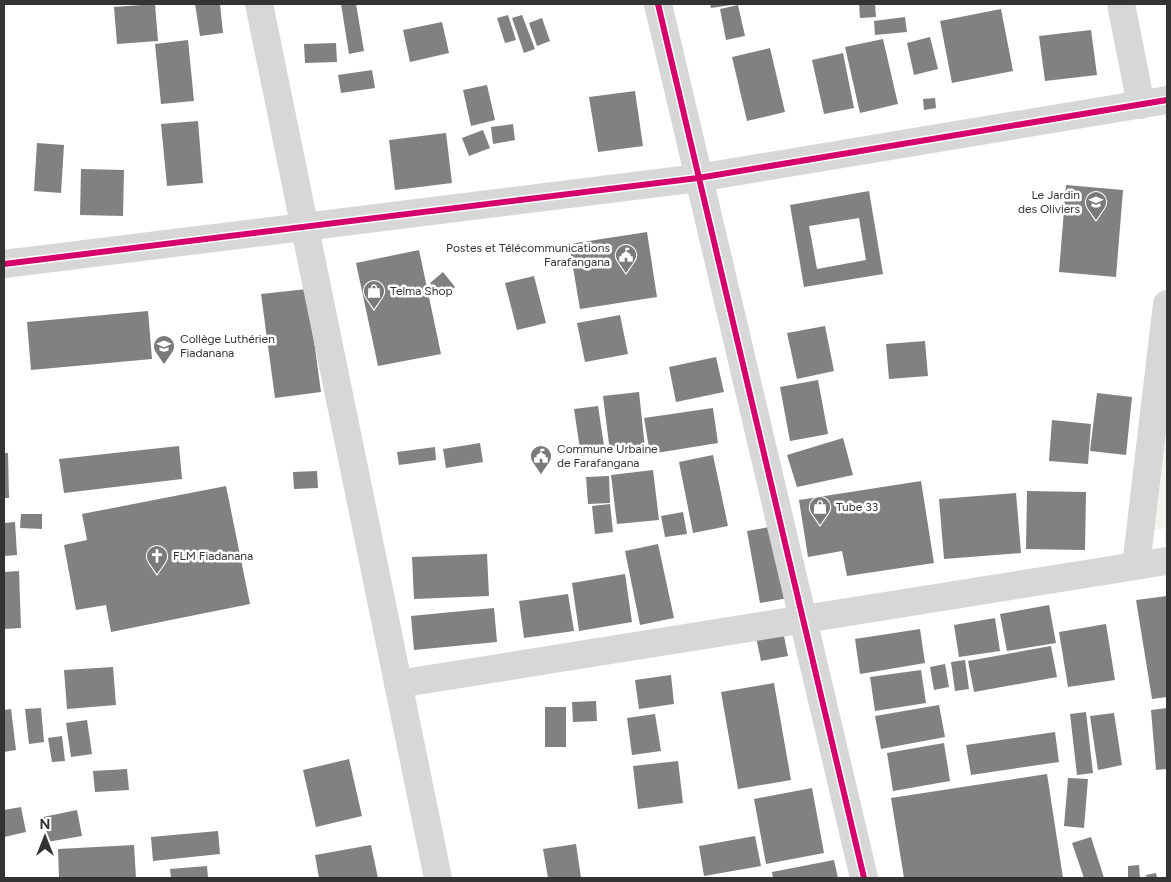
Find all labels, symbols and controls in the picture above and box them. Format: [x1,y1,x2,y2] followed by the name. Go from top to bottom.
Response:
[1018,188,1080,216] place label: Le Jardin des Oliviers
[1084,190,1108,221] school or university icon: Le Jardin des Oliviers
[446,241,610,269] place label: Postes et Télécommunications Farafangana
[614,243,638,274] public building icon: Postes et Télécommunications Farafangana
[362,279,386,310] shop icon: Telma Shop
[390,284,453,298] place label: Telma Shop
[180,332,275,360] place label: Collège Luthérien Fiadanana
[152,334,176,365] school or university icon: Collège Luthérien Fiadanana
[557,442,658,470] place label: Commune Urbaine de Farafangana
[529,444,553,475] public building icon: Commune Urbaine de Farafangana
[808,495,832,526] shop icon: Tube 33
[836,500,878,514] place label: Tube 33
[145,544,169,575] church icon: FLM Fiadanana
[173,549,253,563] place label: FLM Fiadanana
[20,812,70,862] north arrow
[40,816,50,833] text: N

